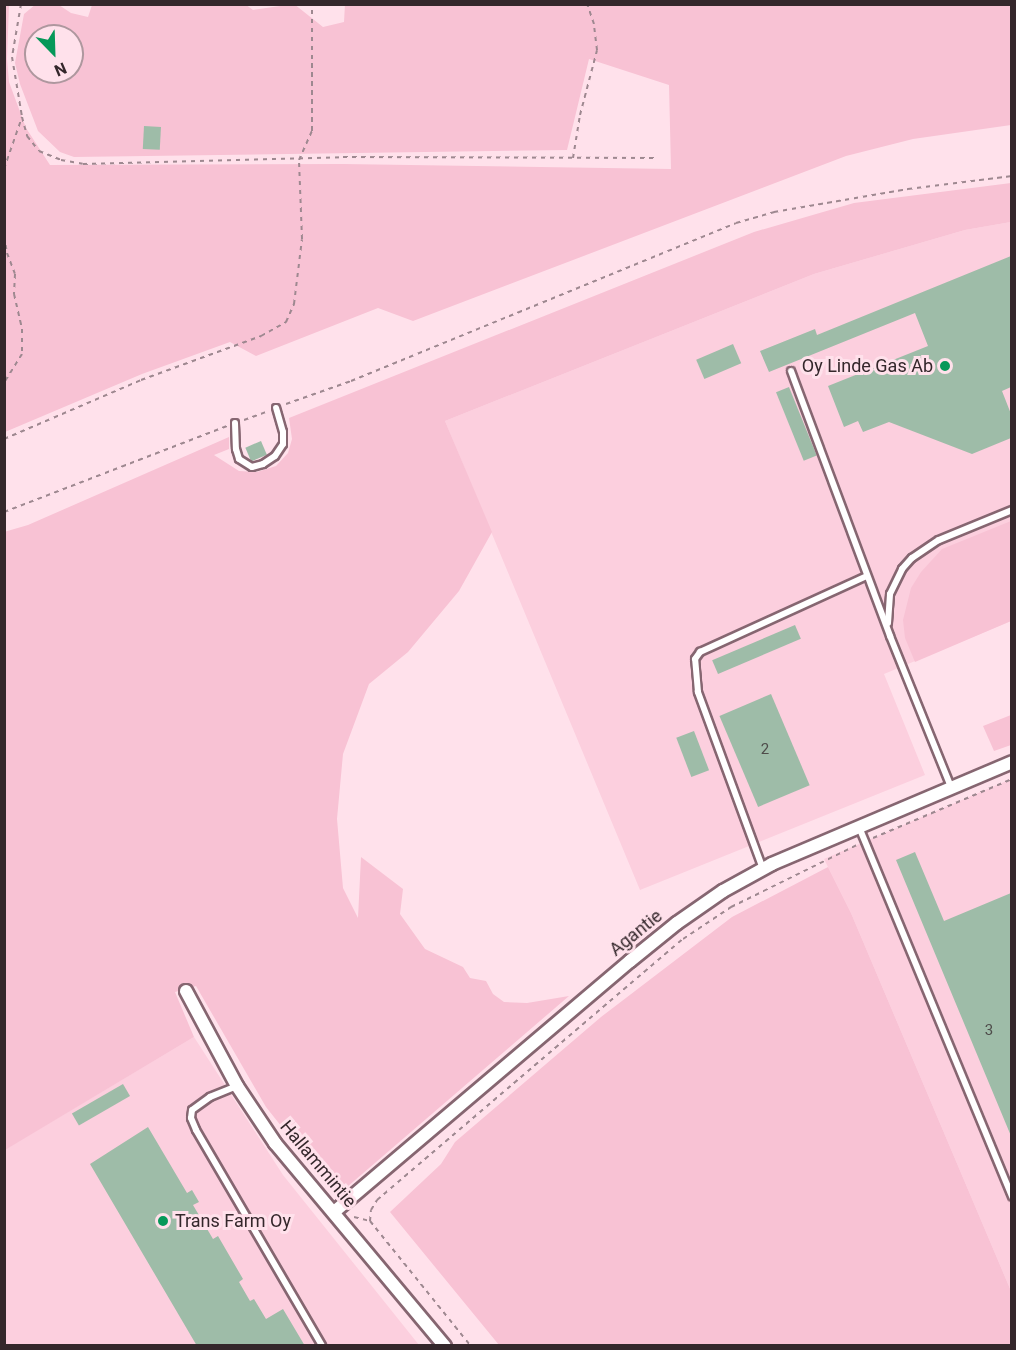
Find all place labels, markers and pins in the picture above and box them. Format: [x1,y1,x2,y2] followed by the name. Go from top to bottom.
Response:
[802,355,933,377] place label: Oy Linde Gas Ab
[938,359,952,373] marker: Oy Linde Gas Ab
[175,1210,291,1232] place label: Trans Farm Oy
[156,1214,170,1228] marker: Trans Farm Oy

